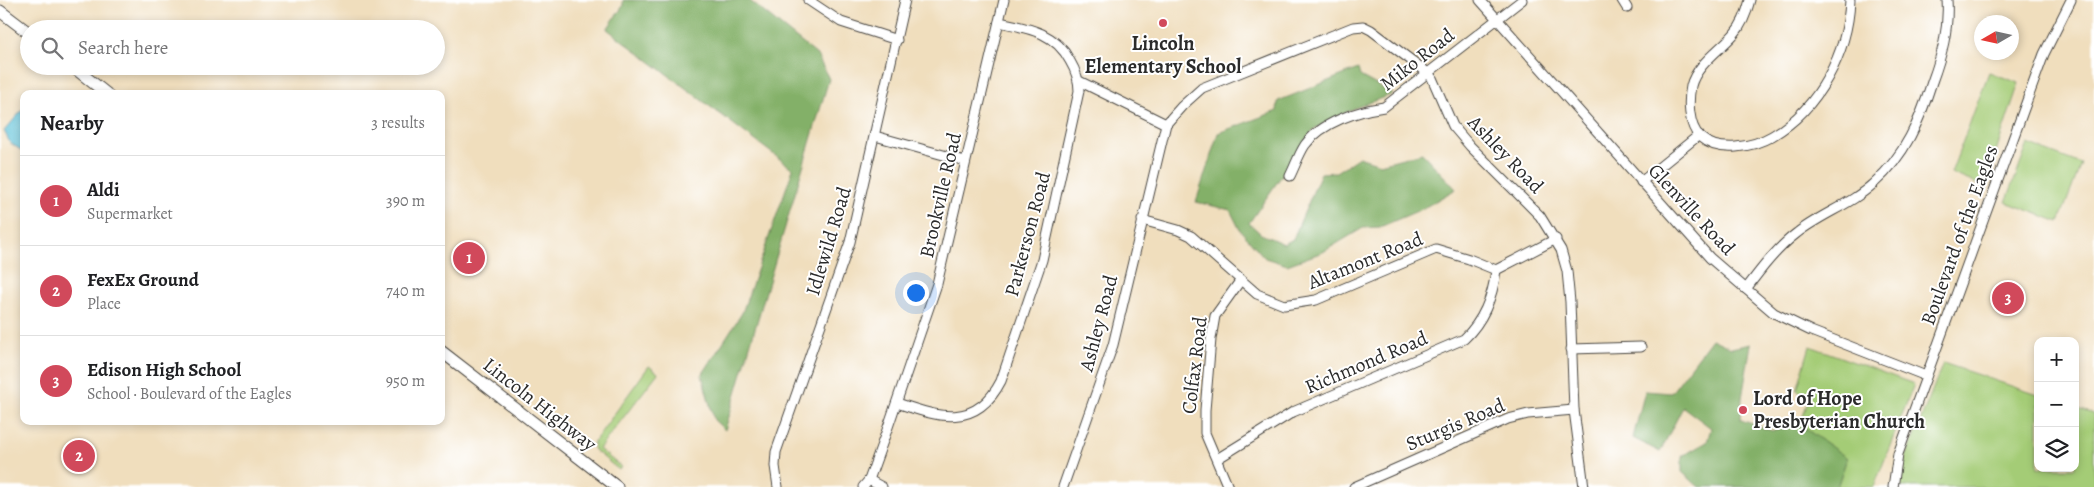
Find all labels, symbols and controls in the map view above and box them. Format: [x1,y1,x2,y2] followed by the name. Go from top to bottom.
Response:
[1974,15,2019,60] north arrow
[1157,17,1169,29] marker: Lincoln Elementary School
[20,20,445,75] search box
[1375,22,1460,97] street label: Miko Road
[1084,30,1242,80] place label: Lincoln Elementary School
[38,34,66,62] icon: search
[78,35,168,61] text: Search here
[40,109,103,137] text: Nearby
[1461,109,1550,199] street label: Ashley Road
[371,112,425,134] text: 3 results
[913,130,968,260] street label: Brookville Road
[1914,141,2005,329] street label: Boulevard of the Eagles
[1642,158,1741,261] street label: Glenville Road
[998,168,1057,300] street label: Parkerson Road
[87,177,120,203] text: Aldi
[799,183,858,299] street label: Idlewild Road
[53,190,59,212] text: 1
[386,190,425,212] text: 390 m
[87,203,173,225] text: Supermarket
[1303,225,1427,296] street label: Altamont Road
[453,239,485,277] pin: 1
[87,267,199,293] text: FexEx Ground
[1072,272,1124,375] street label: Ashley Road
[1992,279,2024,317] pin: 3
[52,280,60,302] text: 2
[386,280,425,302] text: 740 m
[903,280,929,306] your location
[87,293,121,315] text: Place
[1175,315,1214,415] street label: Colfax Road
[1301,324,1432,400] street label: Richmond Road
[2034,337,2079,472] map controls
[2034,337,2079,382] button: +
[477,352,603,458] street label: Lincoln Highway
[87,357,241,383] text: Edison High School
[53,370,59,392] text: 3
[386,370,425,392] text: 950 m
[2034,382,2079,427] button: −
[87,383,292,405] text: School · Boulevard of the Eagles
[1753,385,1925,435] place label: Lord of Hope Presbyterian Church
[1402,391,1509,457] street label: Sturgis Road
[1737,404,1749,416] marker: Lord of Hope Presbyterian Church
[2034,427,2079,472] button: layers
[63,437,95,475] pin: 2

